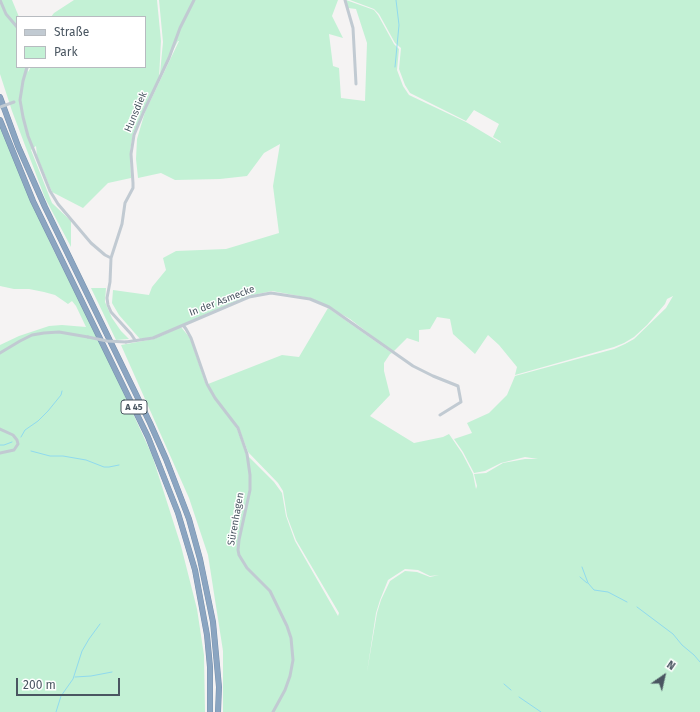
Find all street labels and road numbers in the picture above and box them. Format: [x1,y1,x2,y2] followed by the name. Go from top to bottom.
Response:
[122,90,150,134] street label: Hunsdiek
[188,283,256,319] street label: In der Asmecke
[121,400,147,414] road number: A 45
[225,492,247,546] street label: Sürenhagen

